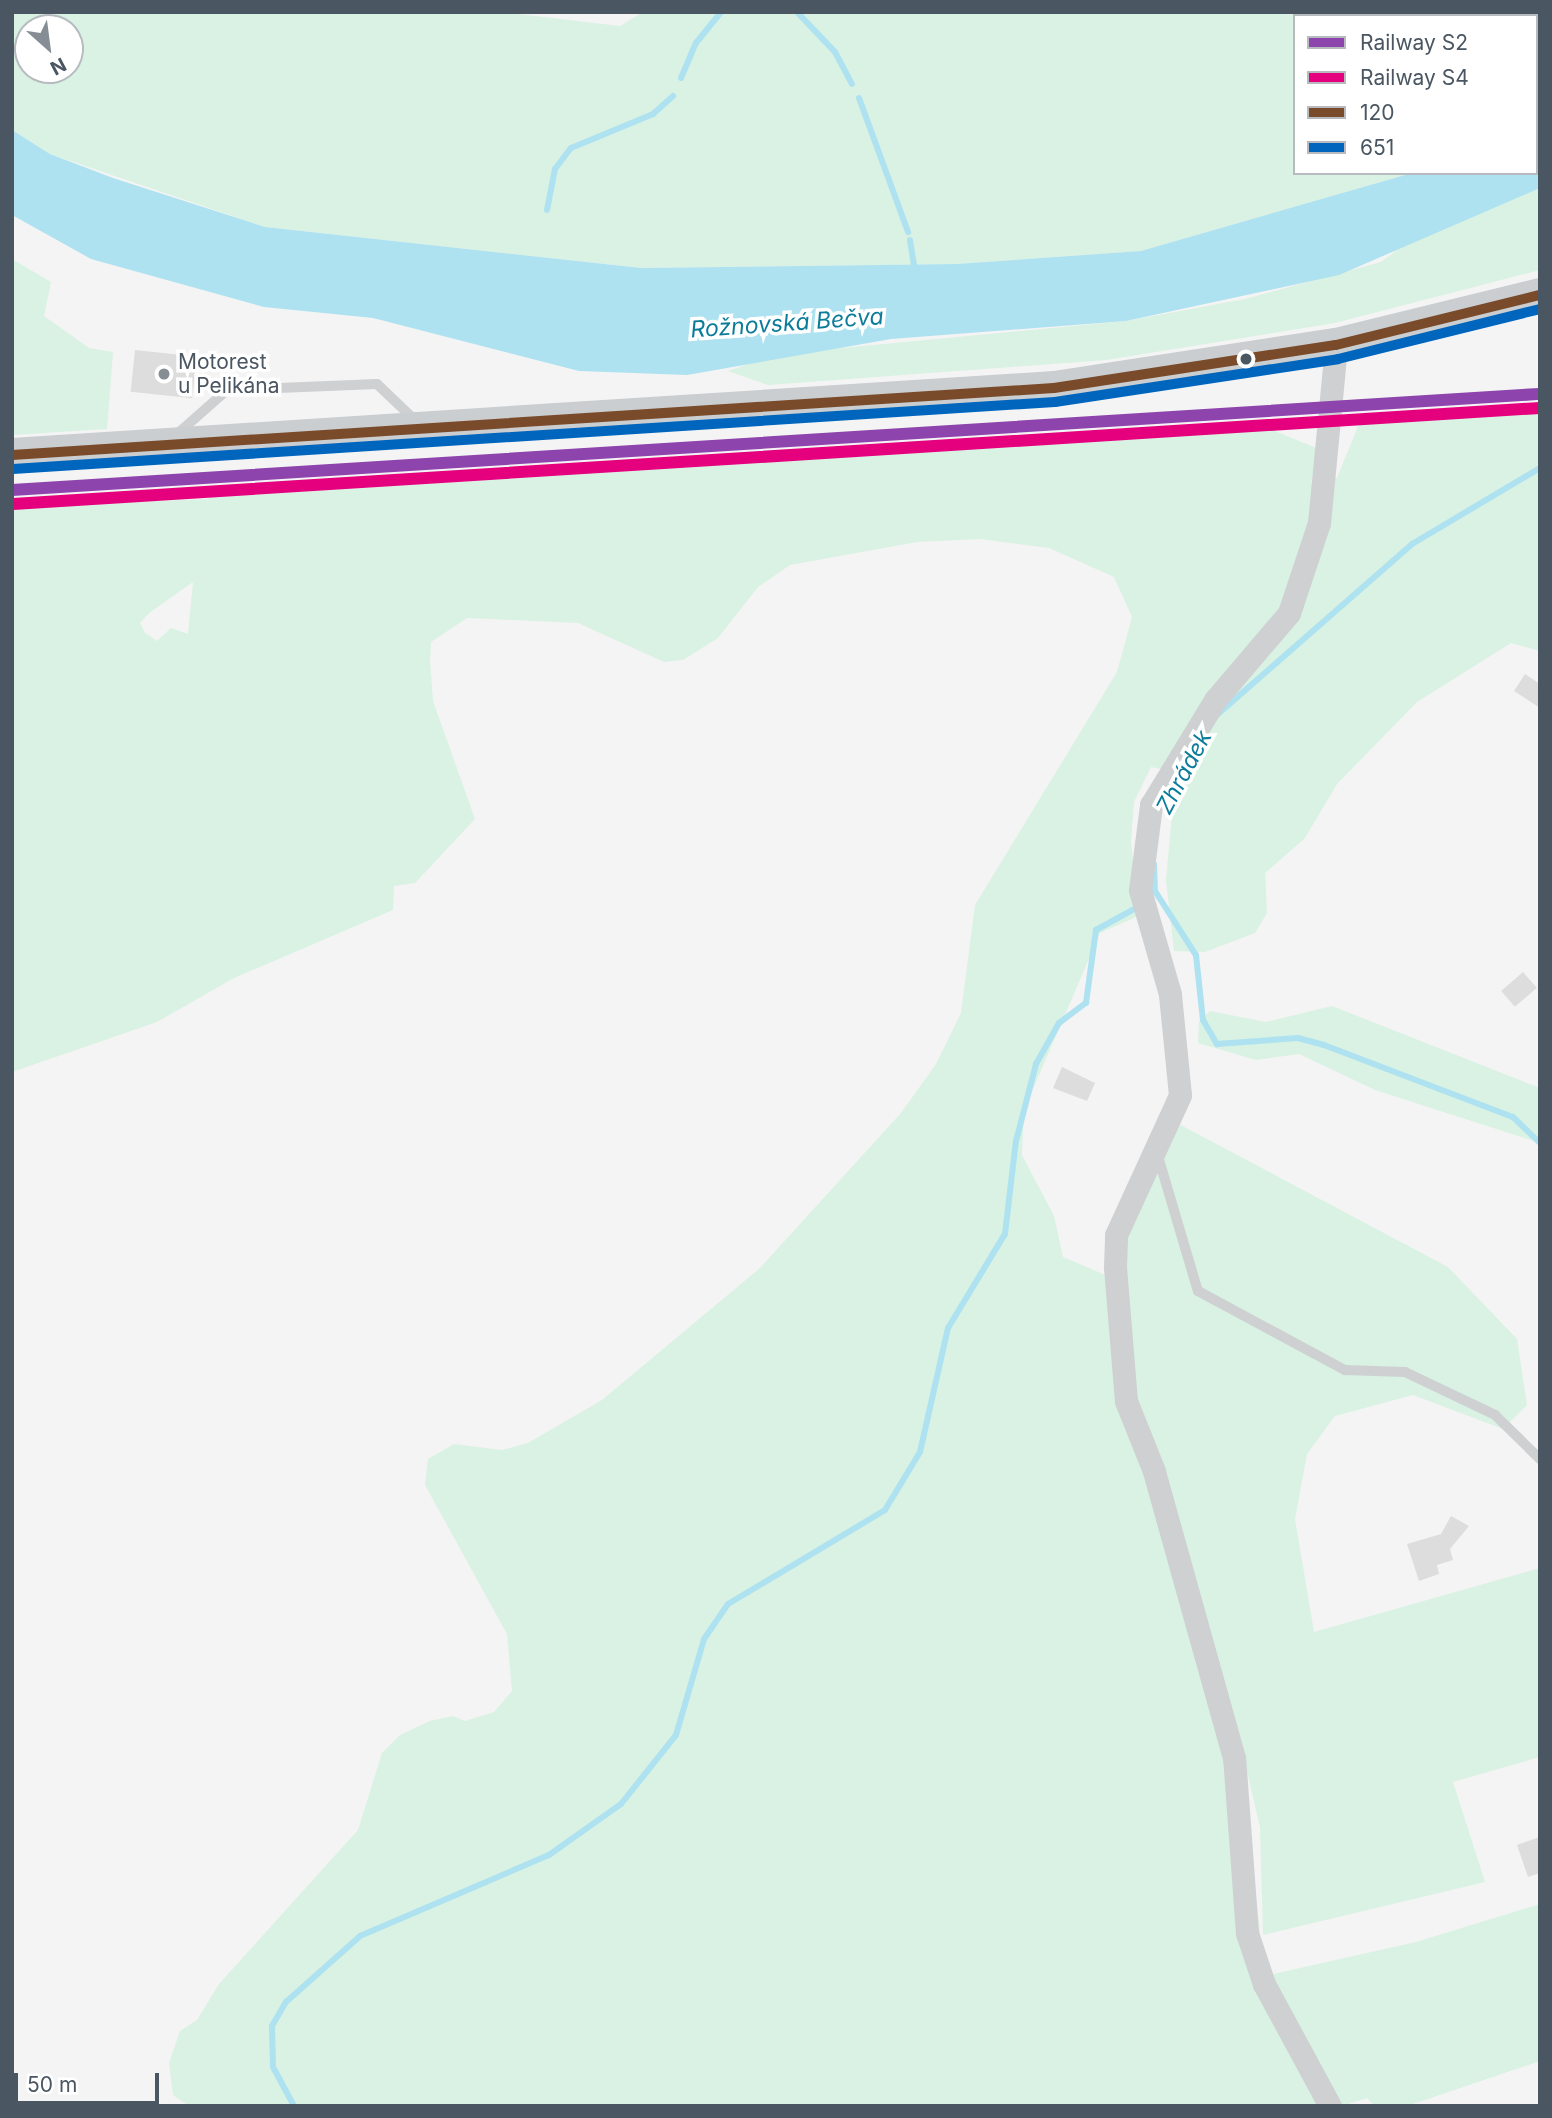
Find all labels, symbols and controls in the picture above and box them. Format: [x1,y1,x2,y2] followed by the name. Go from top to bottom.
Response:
[14,14,84,84] north arrow
[1293,14,1538,175] legend
[1360,30,1468,55] text: Railway S2
[46,53,70,80] text: N
[1360,65,1469,90] text: Railway S4
[1360,100,1395,125] text: 120
[1360,135,1394,160] text: 651
[690,302,884,344] water label: Rožnovská Bečva
[178,349,280,399] place label: Motorest u Pelikána
[1239,352,1253,366] unlabelled marker
[156,366,172,382] marker: Motorest u Pelikána
[1150,725,1218,819] water label: Zhrádek
[18,2058,163,2102] scale bar
[27,2072,77,2097] text: 50 m

